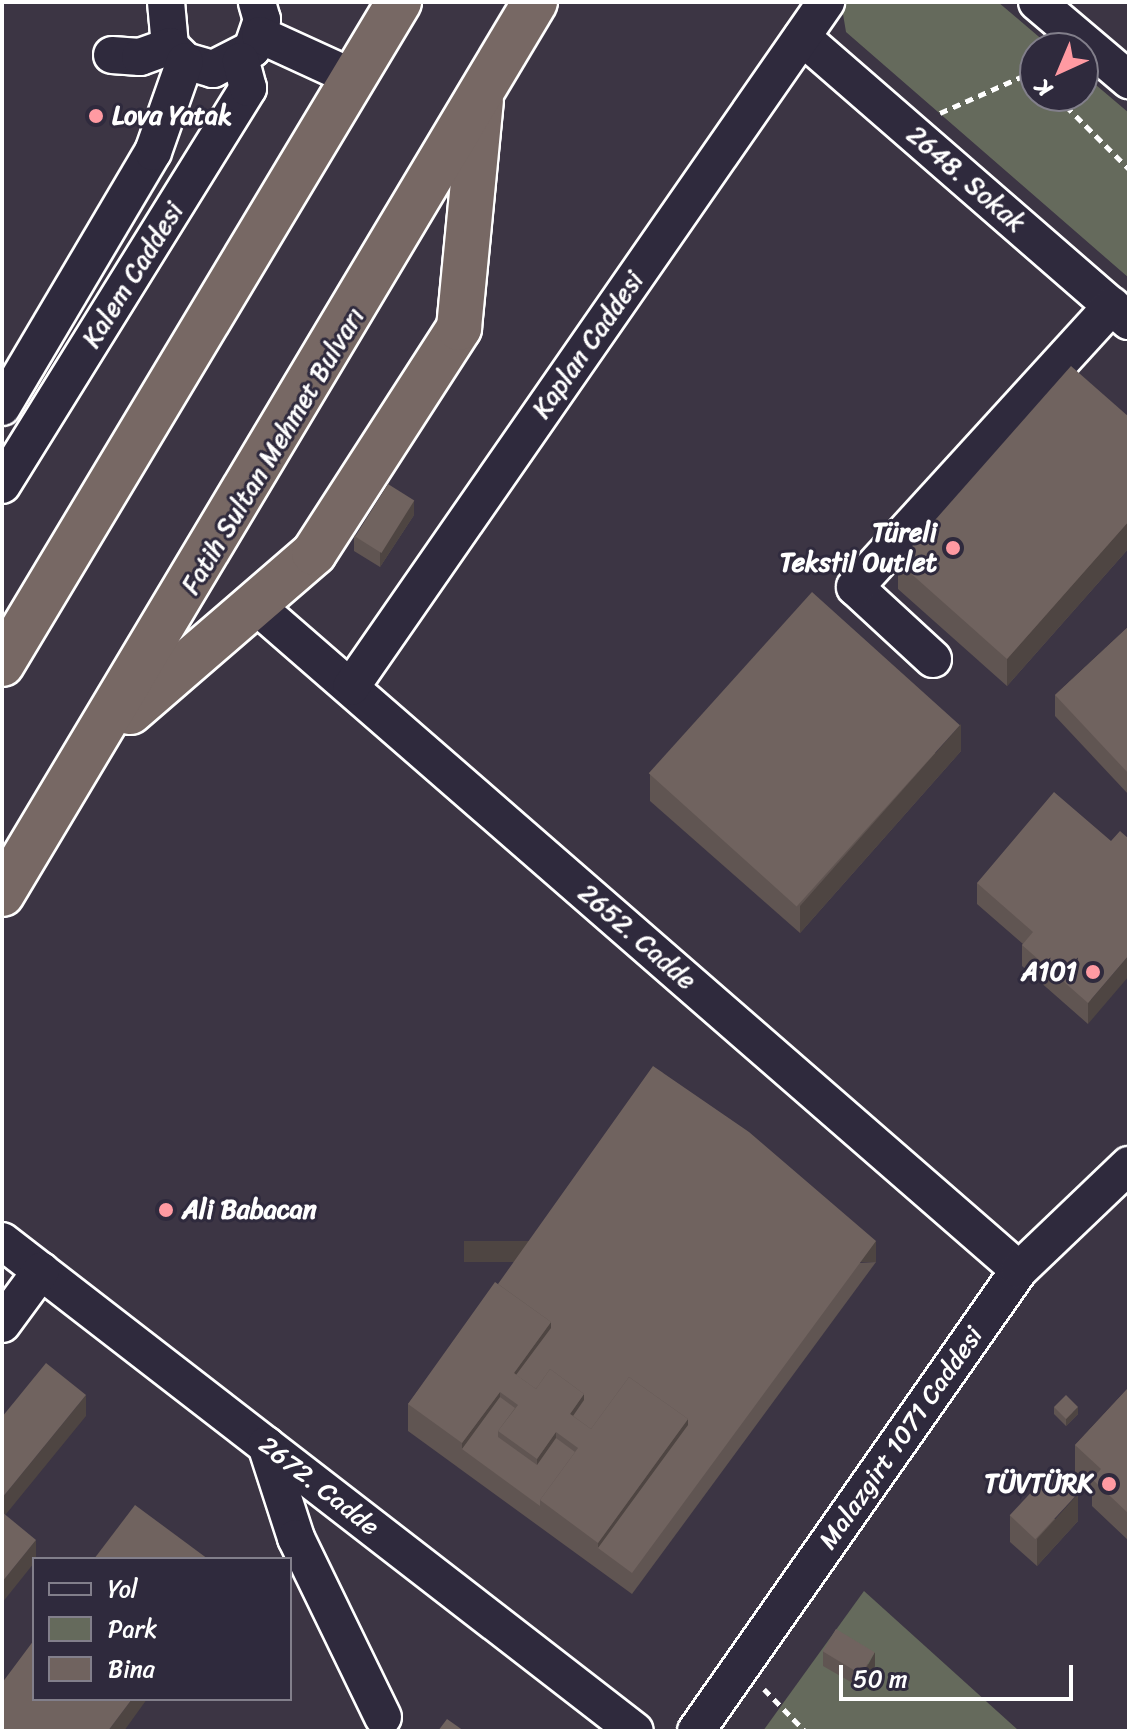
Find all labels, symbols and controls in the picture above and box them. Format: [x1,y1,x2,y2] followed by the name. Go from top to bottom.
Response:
[1019,32,1099,112] north arrow
[1025,70,1062,107] text: K
[112,100,232,132] place label: Lova Yatak
[87,107,105,125] marker: Lova Yatak
[900,119,1032,239] street label: 2648. Sokak
[76,197,190,353] street label: Kalem Caddesi
[526,266,650,424] street label: Kaplan Caddesi
[175,302,371,600] street label: Fatih Sultan Mehmet Bulvarı
[781,517,937,578] place label: Türeli Tekstil Outlet
[944,539,962,557] marker: Türeli Tekstil Outlet
[572,878,702,996] street label: 2652. Cadde
[1021,956,1077,988] place label: A101
[1084,963,1102,981] marker: A101
[182,1194,317,1226] place label: Ali Babacan
[157,1201,175,1219] marker: Ali Babacan
[812,1321,990,1555] street label: Malazgirt 1071 Caddesi
[253,1429,385,1543] street label: 2672. Cadde
[984,1468,1093,1500] place label: TÜVTÜRK
[1100,1475,1118,1493] marker: TÜVTÜRK
[32,1557,292,1701] legend
[108,1568,138,1610] text: Yol
[108,1608,157,1650] text: Park
[108,1648,155,1690] text: Bina
[843,1649,1077,1699] scale bar
[853,1658,908,1700] text: 50 m

